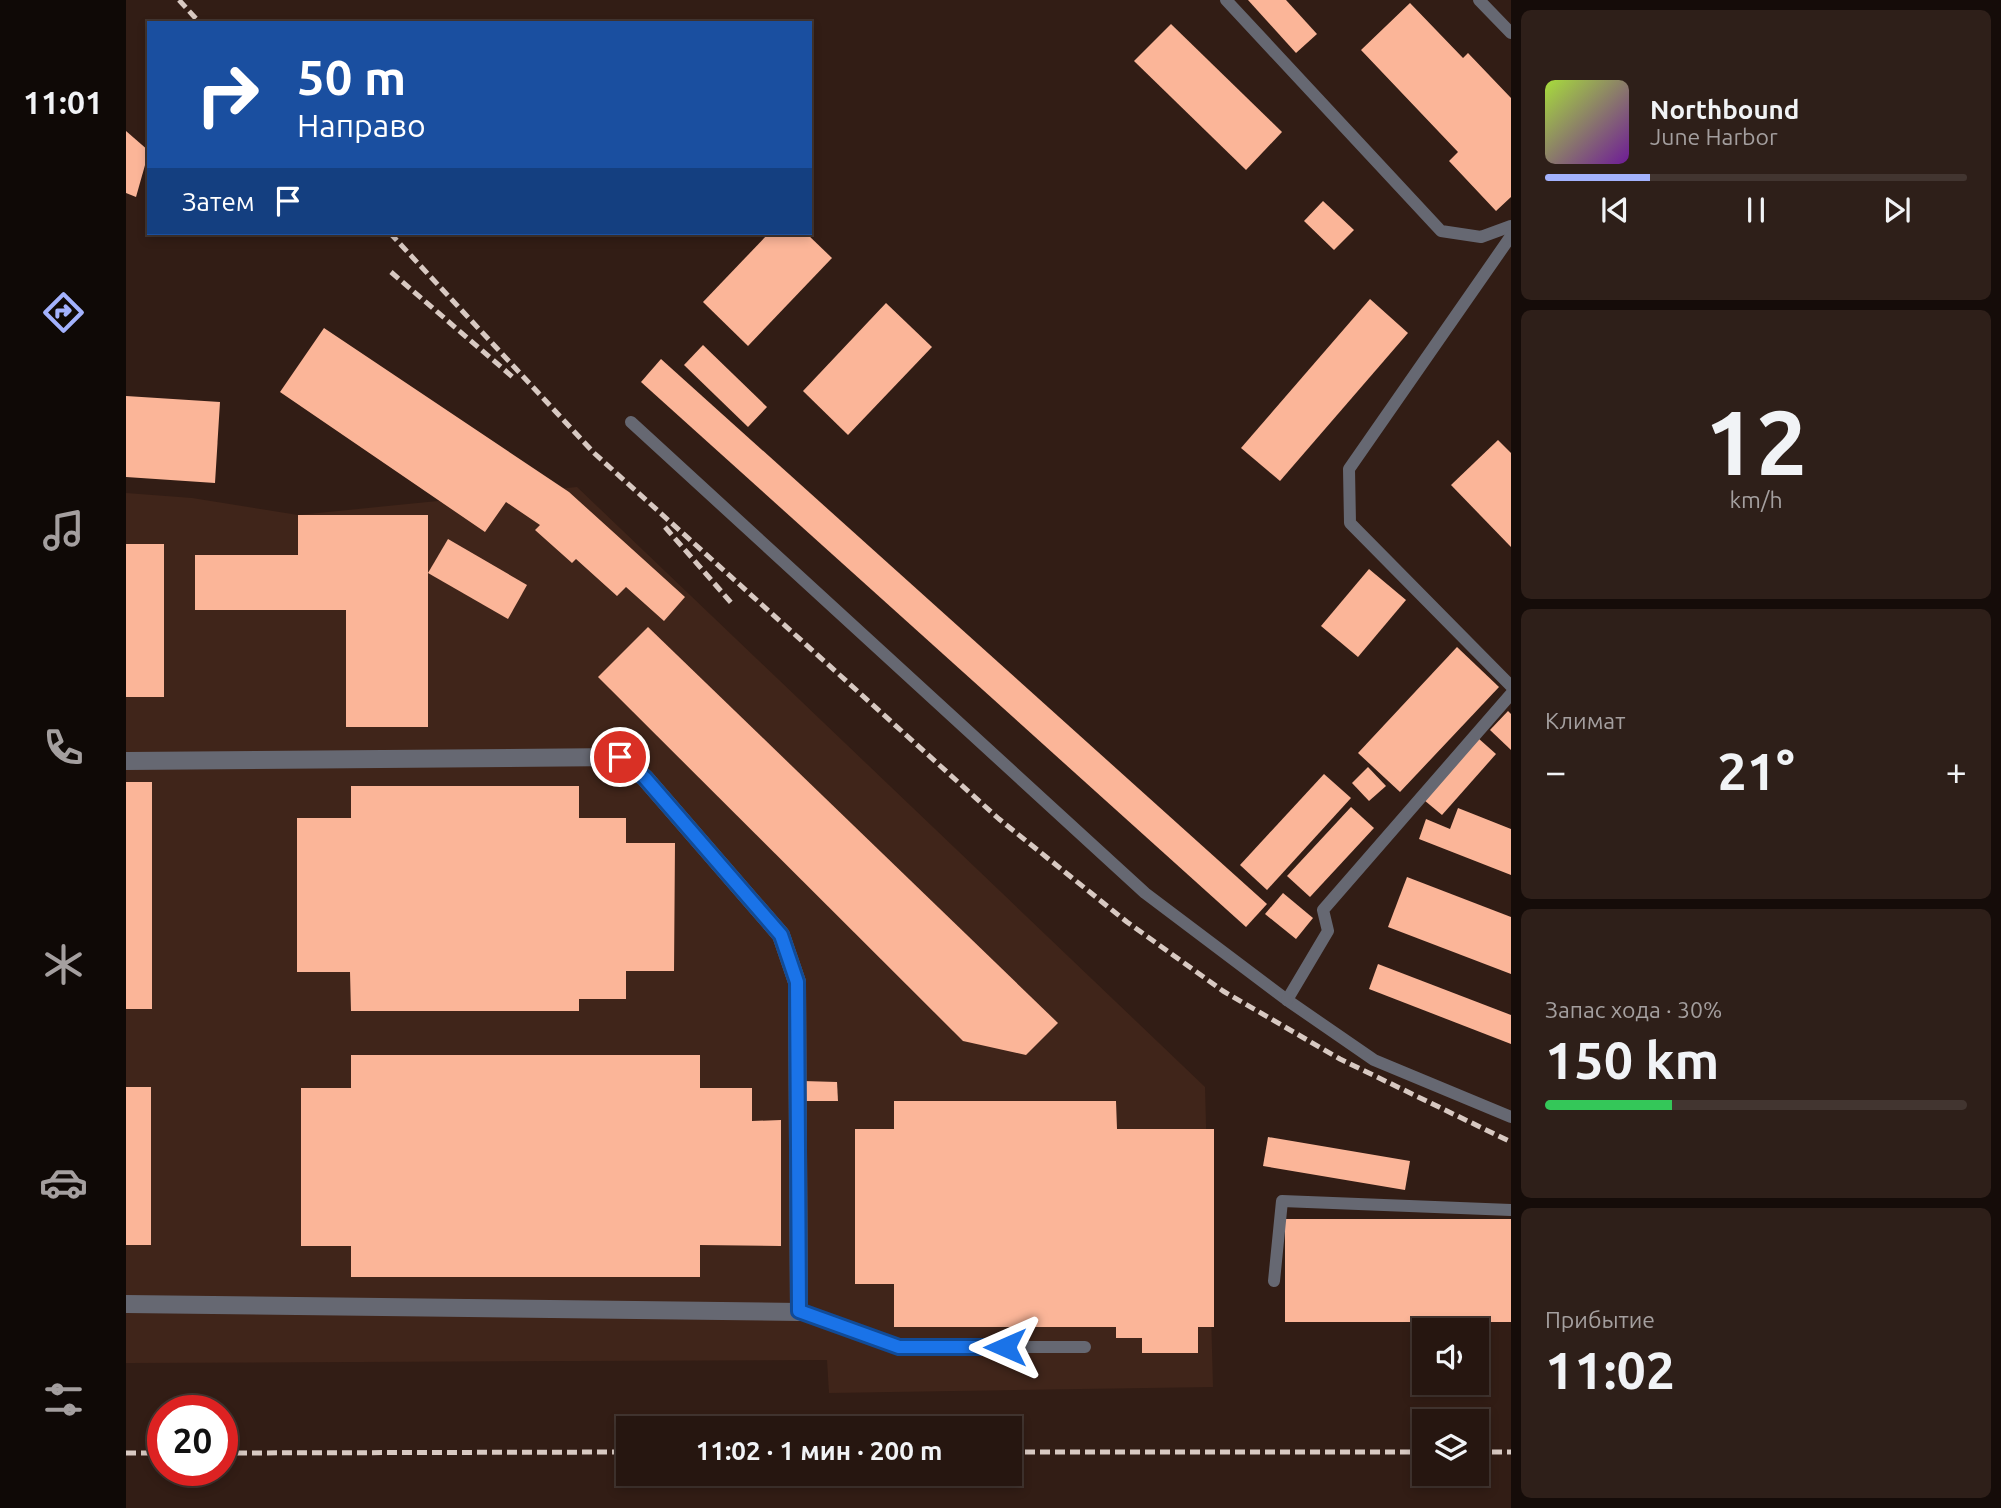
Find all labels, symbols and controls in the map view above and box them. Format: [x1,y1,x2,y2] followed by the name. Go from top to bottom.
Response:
[182,49,273,140] icon: right
[297,49,406,104] text: 50 m
[23,84,103,120] text: 11:01
[1650,95,1799,124] text: Northbound
[297,107,426,143] text: Направо
[1650,124,1778,149] text: June Harbor
[269,182,307,220] icon: arrive
[182,187,255,216] text: Затем
[1596,191,1634,229] icon: previous
[1737,191,1775,229] icon: pause
[1878,191,1916,229] icon: next
[39,288,88,337] icon: directions
[1705,390,1807,492] text: 12
[1729,487,1783,512] text: km/h
[39,506,88,555] icon: music
[1545,708,1625,733] text: Климат
[39,723,88,772] icon: phone
[590,727,650,787] pin
[601,738,639,776] icon: arrive
[1717,742,1795,800] text: 21°
[1545,750,1566,792] text: −
[1946,750,1967,792] text: +
[39,940,88,989] icon: climate
[1545,997,1722,1022] text: Запас хода · 30%
[1545,1031,1719,1089] text: 150 km
[39,1158,88,1207] icon: car
[1545,1307,1655,1332] text: Прибытие
[968,1310,1042,1384] position arrow
[1412,1318,1489,1486] map controls
[1412,1318,1489,1395] button: sound
[1545,1341,1675,1399] text: 11:02
[39,1375,88,1424] icon: filters
[147,1395,238,1486] speed limit sign: 20
[1412,1409,1489,1486] button: layers
[696,1436,942,1465] text: 11:02 · 1 мин · 200 m

